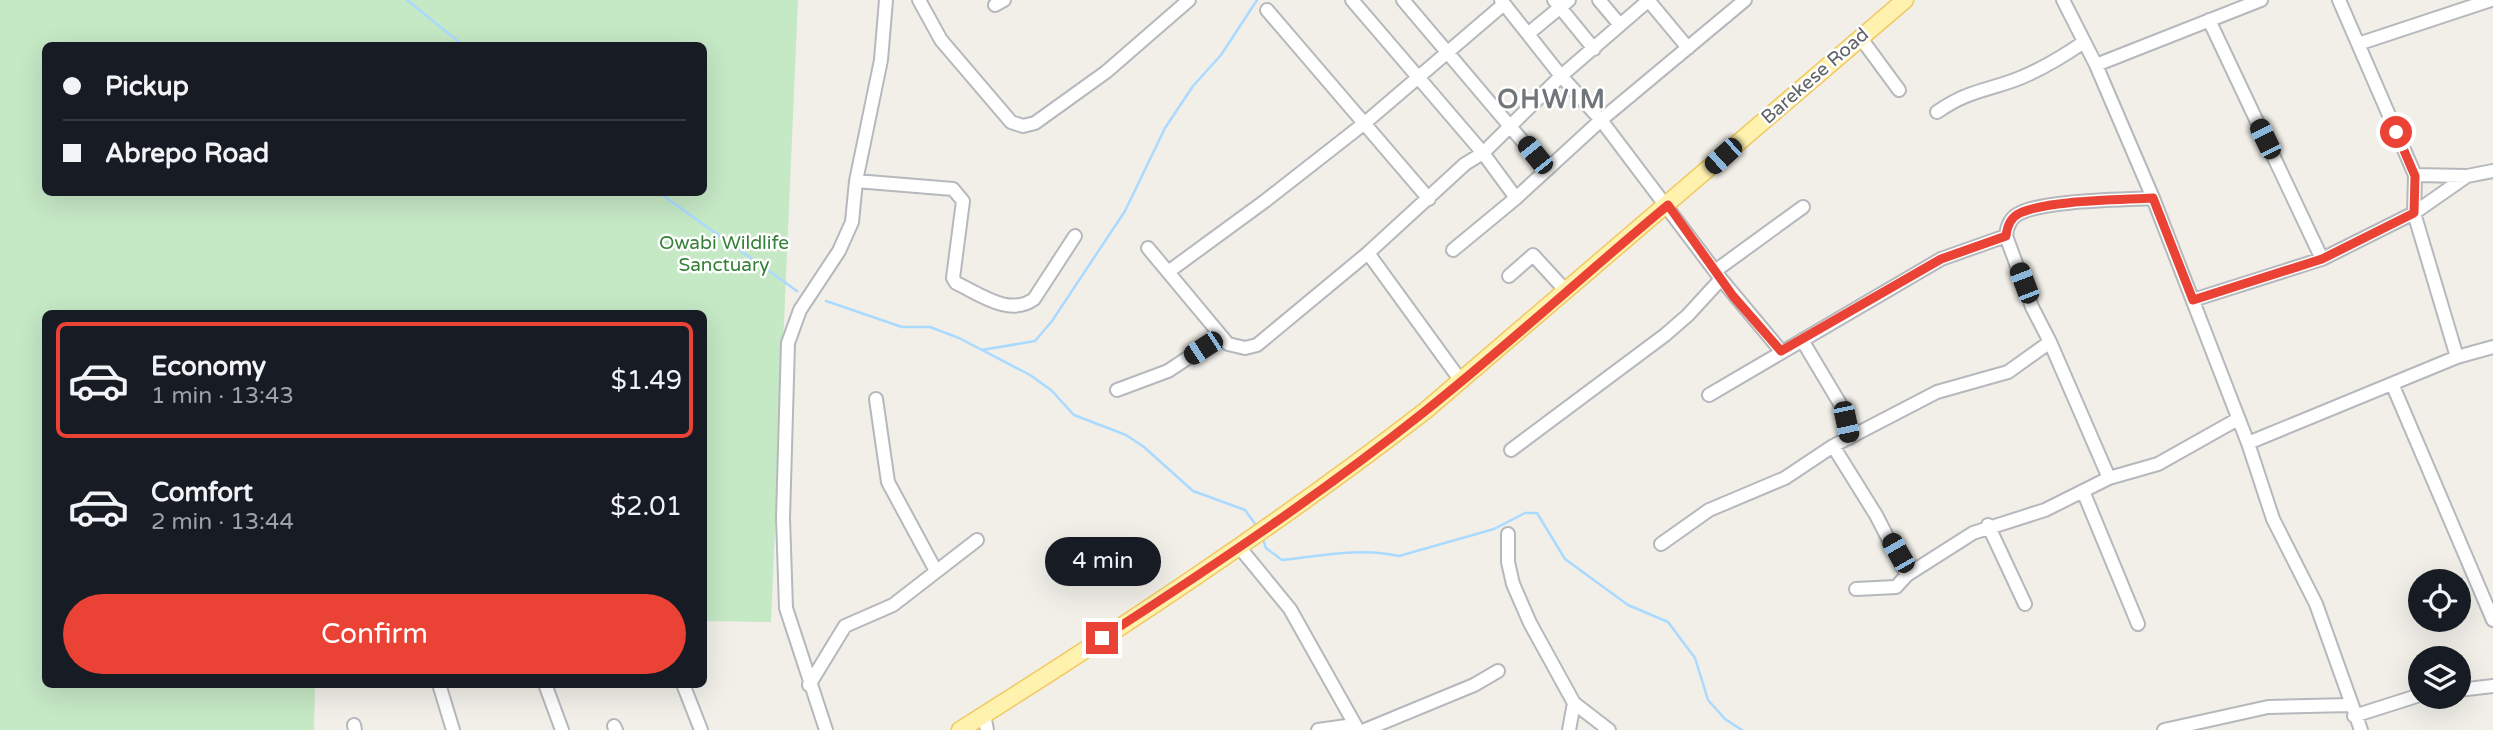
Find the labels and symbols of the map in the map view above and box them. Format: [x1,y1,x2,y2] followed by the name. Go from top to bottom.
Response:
[1757,23,1873,129] street label: Barekese Road
[1497,84,1607,115] district label: OHWIM
[2247,116,2284,162] car
[2380,116,2412,148] route start
[1514,132,1557,178] car
[1701,134,1746,178] car
[659,232,789,276] park label: Owabi Wildlife Sanctuary
[2007,260,2042,306] car
[1180,328,1227,368] car
[1832,399,1861,445] car
[1879,530,1918,576] car
[1044,536,1160,586] callout: 4 min
[1086,622,1118,654] route end

